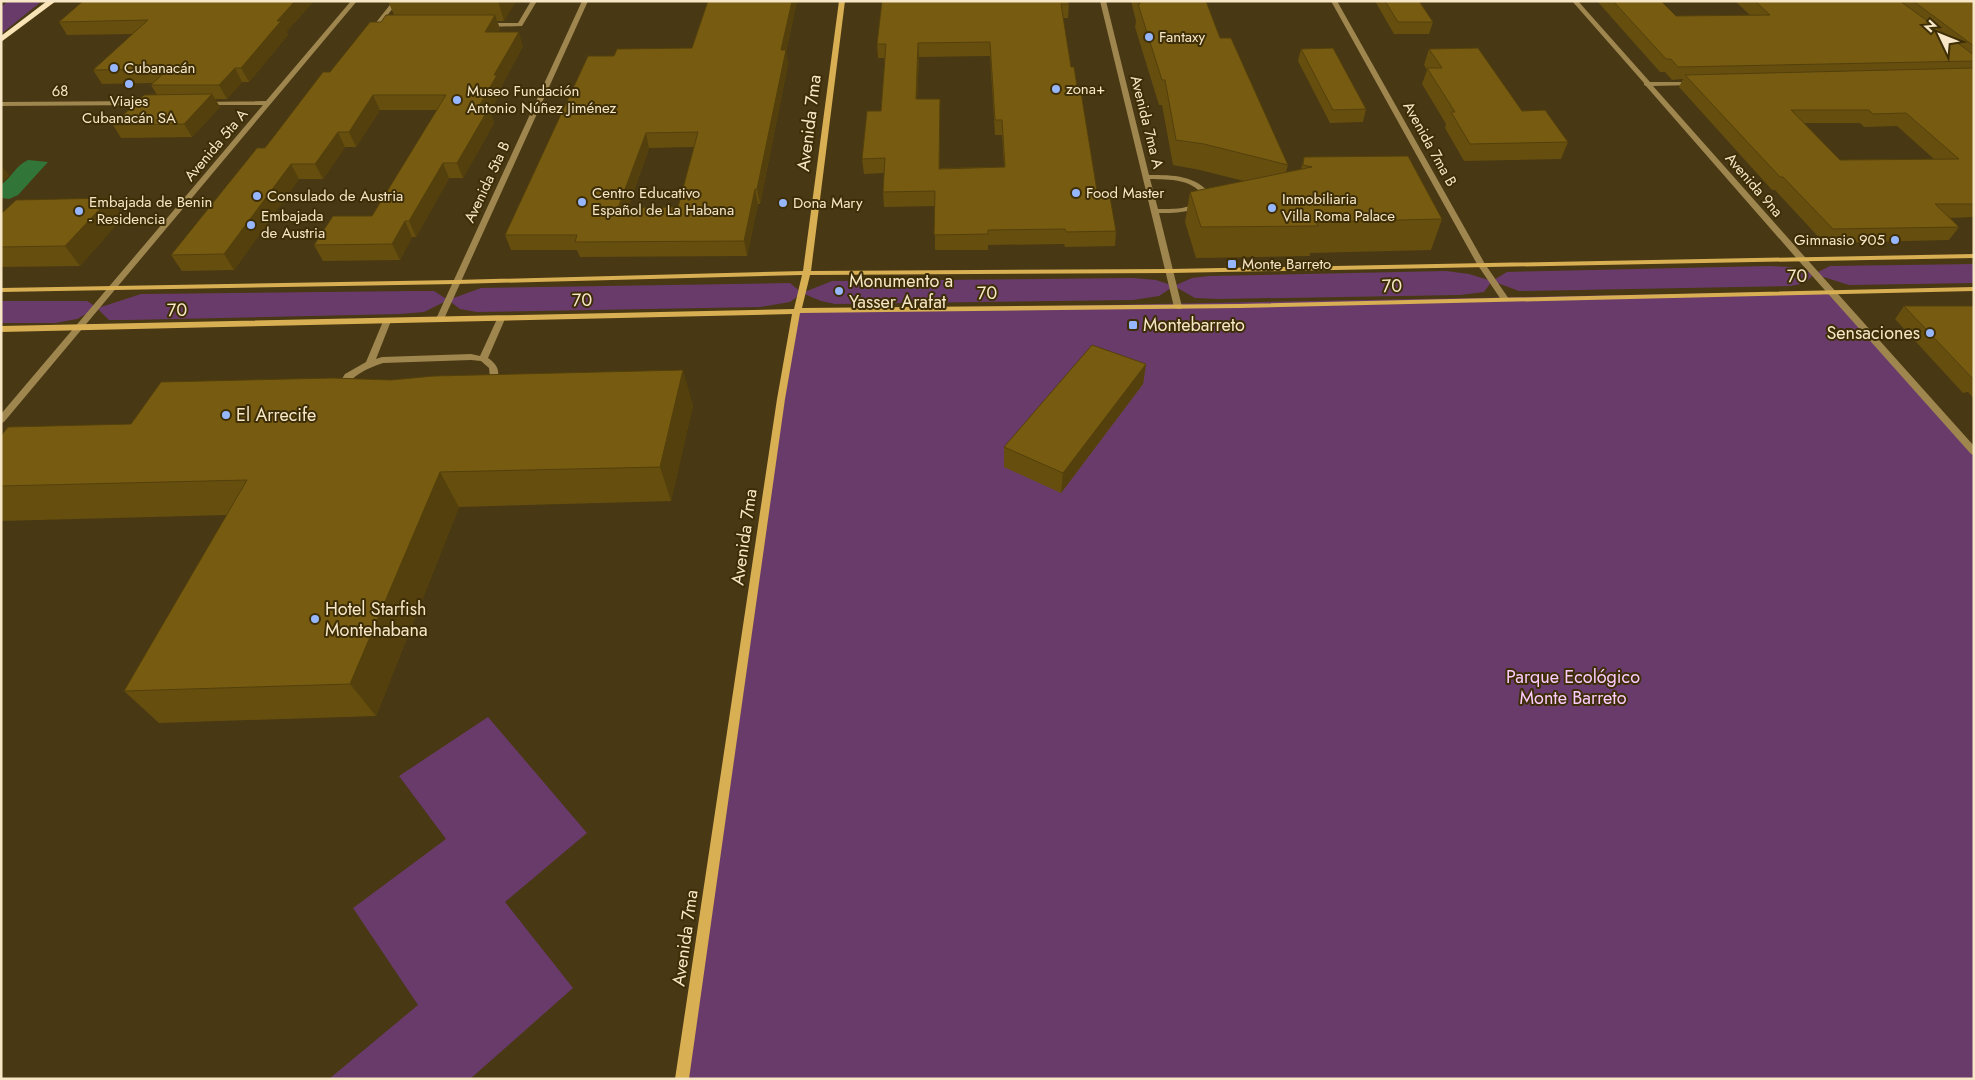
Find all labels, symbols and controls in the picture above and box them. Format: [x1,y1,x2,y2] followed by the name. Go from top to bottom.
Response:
[1915,10,1965,60] north arrow
[1919,15,1942,37] text: N
[1159,26,1205,48] place label: Fantaxy
[1143,31,1155,43] marker: Fantaxy
[124,57,195,79] place label: Cubanacán
[108,62,120,74] marker: Cubanacán
[790,73,828,173] street label: Avenida 7ma
[1125,73,1169,171] street label: Avenida 7ma A
[123,78,135,90] marker: Viajes Cubanacán SA
[1066,78,1105,100] place label: zona+
[51,80,69,102] street label: 68
[467,80,617,119] place label: Museo Fundación Antonio Núñez Jiménez
[1050,83,1062,95] marker: zona+
[82,90,176,129] place label: Viajes Cubanacán SA
[451,94,463,106] marker: Museo Fundación Antonio Núñez Jiménez
[1398,98,1462,190] street label: Avenida 7ma B
[179,104,253,186] street label: Avenida 5ta A
[459,138,515,226] street label: Avenida 5ta B
[1720,148,1788,222] street label: Avenida 9na
[592,182,734,221] place label: Centro Educativo Español de La Habana
[1086,182,1165,204] place label: Food Master
[267,185,403,207] place label: Consulado de Austria
[1070,187,1082,199] marker: Food Master
[1282,188,1395,227] place label: Inmobiliaria Villa Roma Palace
[251,190,263,202] marker: Consulado de Austria
[89,191,212,230] place label: Embajada de Benin - Residencia
[793,192,863,214] place label: Dona Mary
[576,196,588,208] marker: Centro Educativo Español de La Habana
[777,197,789,209] marker: Dona Mary
[1266,202,1278,214] marker: Inmobiliaria Villa Roma Palace
[73,205,85,217] marker: Embajada de Benin - Residencia
[261,205,325,244] place label: Embajada de Austria
[245,219,257,231] marker: Embajada de Austria
[1794,229,1885,251] place label: Gimnasio 905
[1889,234,1901,246] marker: Gimnasio 905
[1242,253,1331,275] place label: Monte Barreto
[1226,258,1238,270] marker: Monte Barreto
[1787,263,1808,289] street label: 70
[849,268,953,315] place label: Monumento a Yasser Arafat
[1381,273,1403,299] street label: 70
[977,280,998,306] street label: 70
[833,285,845,297] marker: Monumento a Yasser Arafat
[572,287,593,313] street label: 70
[167,297,188,323] street label: 70
[1143,312,1245,338] place label: Montebarreto
[1127,319,1139,331] marker: Montebarreto
[1826,320,1920,346] place label: Sensaciones
[1924,327,1936,339] marker: Sensaciones
[236,402,316,428] place label: El Arrecife
[220,409,232,421] marker: El Arrecife
[724,487,764,587] street label: Avenida 7ma
[325,596,428,643] place label: Hotel Starfish Montehabana
[309,613,321,625] marker: Hotel Starfish Montehabana
[1506,664,1640,711] park label: Parque Ecológico Monte Barreto
[665,888,705,988] street label: Avenida 7ma

